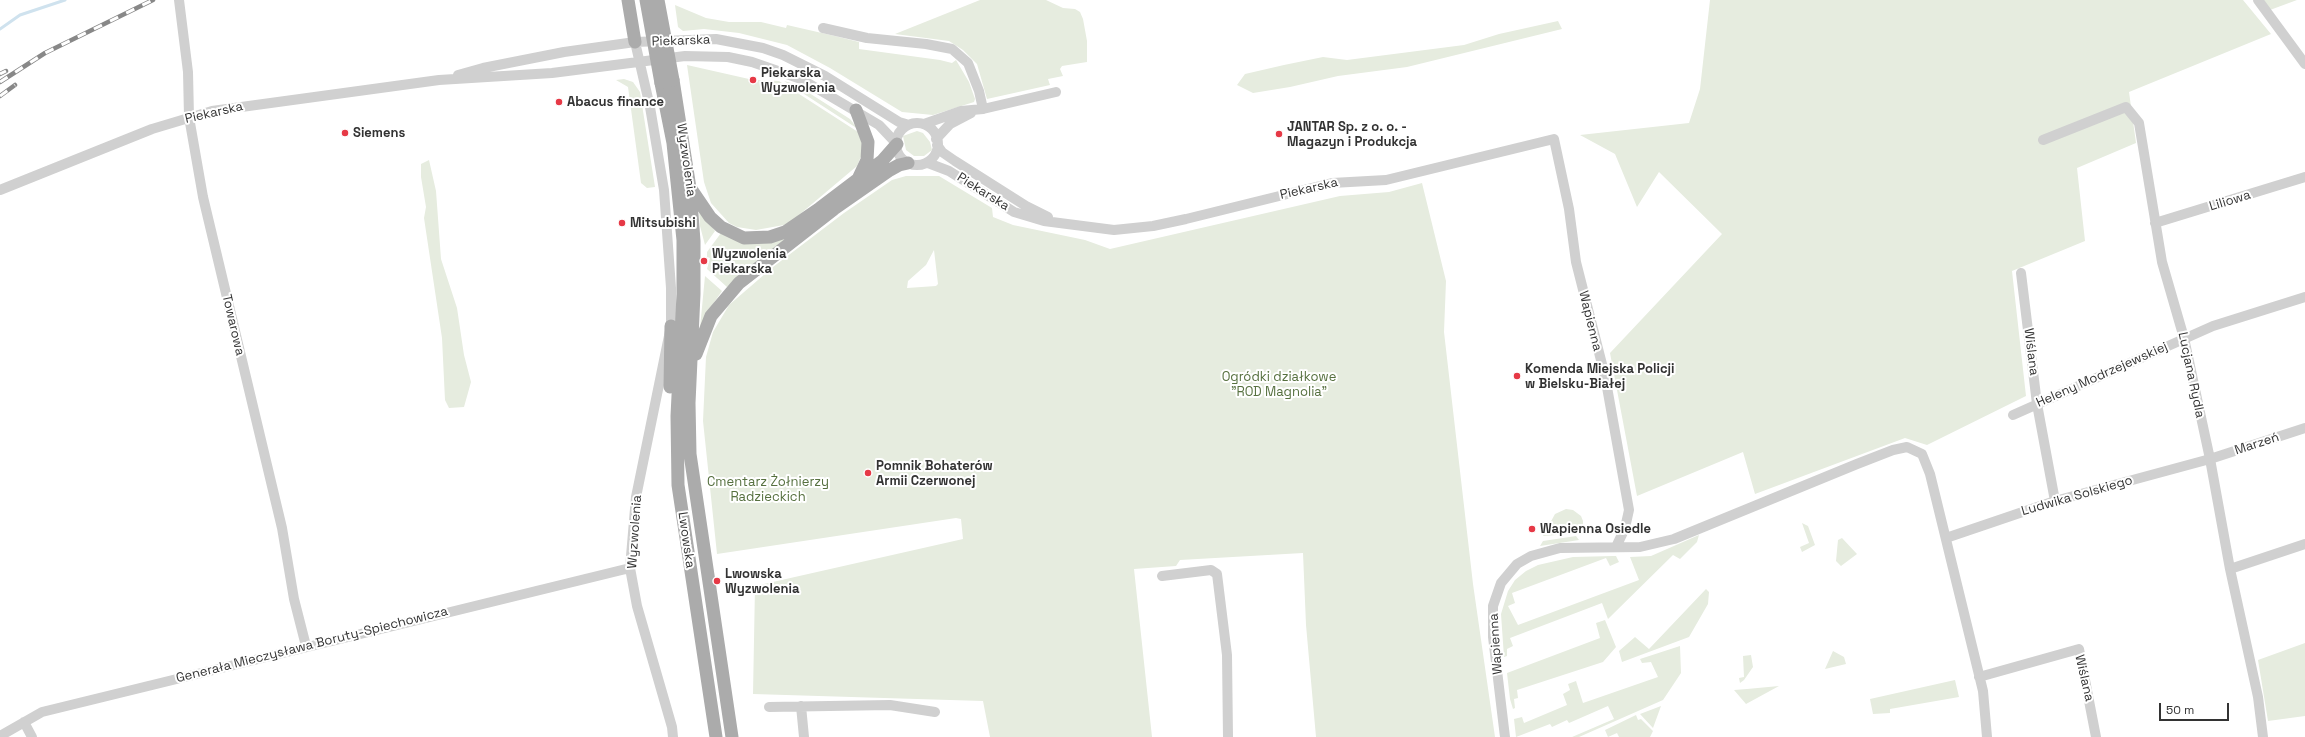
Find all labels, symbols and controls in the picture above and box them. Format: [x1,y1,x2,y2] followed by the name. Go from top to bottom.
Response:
[651,32,711,50] street label: Piekarska
[761,65,835,96] place label: Piekarska Wyzwolenia
[748,75,758,85] marker: Piekarska Wyzwolenia
[567,94,664,110] place label: Abacus finance
[554,97,564,107] marker: Abacus finance
[184,99,244,127] street label: Piekarska
[1287,119,1417,150] place label: JANTAR Sp. z o. o. - Magazyn i Produkcja
[673,122,699,198] street label: Wyzwolenia
[353,125,405,141] place label: Siemens
[340,128,350,138] marker: Siemens
[1274,129,1284,139] marker: JANTAR Sp. z o. o. - Magazyn i Produkcja
[954,170,1012,214] street label: Piekarska
[1279,175,1339,203] street label: Piekarska
[2207,187,2253,215] street label: Liliowa
[630,215,696,231] place label: Mitsubishi
[617,218,627,228] marker: Mitsubishi
[712,246,786,277] place label: Wyzwolenia Piekarska
[699,256,709,266] marker: Wyzwolenia Piekarska
[1575,289,1605,353] street label: Wapienna
[218,293,248,357] street label: Towarowa
[2020,327,2042,377] street label: Wiślana
[2174,331,2208,419] street label: Lucjana Rydla
[2034,339,2170,411] street label: Heleny Modrzejewskiej
[1525,361,1674,392] place label: Komenda Miejska Policji w Bielsku-Białej
[1222,369,1336,400] park label: Ogródki działkowe "ROD Magnolia"
[1512,371,1522,381] marker: Komenda Miejska Policji w Bielsku-Białej
[2233,430,2281,458] street label: Marzeń
[876,458,993,489] place label: Pomnik Bohaterów Armii Czerwonej
[863,468,873,478] marker: Pomnik Bohaterów Armii Czerwonej
[2020,473,2134,519] street label: Ludwika Solskiego
[707,474,829,505] park label: Cmentarz Żołnierzy Radzieckich
[625,495,645,569] street label: Wyzwolenia
[674,511,698,569] street label: Lwowska
[1540,521,1651,537] place label: Wapienna Osiedle
[1527,524,1537,534] marker: Wapienna Osiedle
[725,566,799,597] place label: Lwowska Wyzwolenia
[712,576,722,586] marker: Lwowska Wyzwolenia
[174,604,450,686] street label: Generała Mieczysława Boruty-Spiechowicza
[1486,613,1506,675] street label: Wapienna
[2071,653,2097,703] street label: Wiślana
[2161,695,2231,721] scale bar
[2166,702,2194,718] text: 50 m

